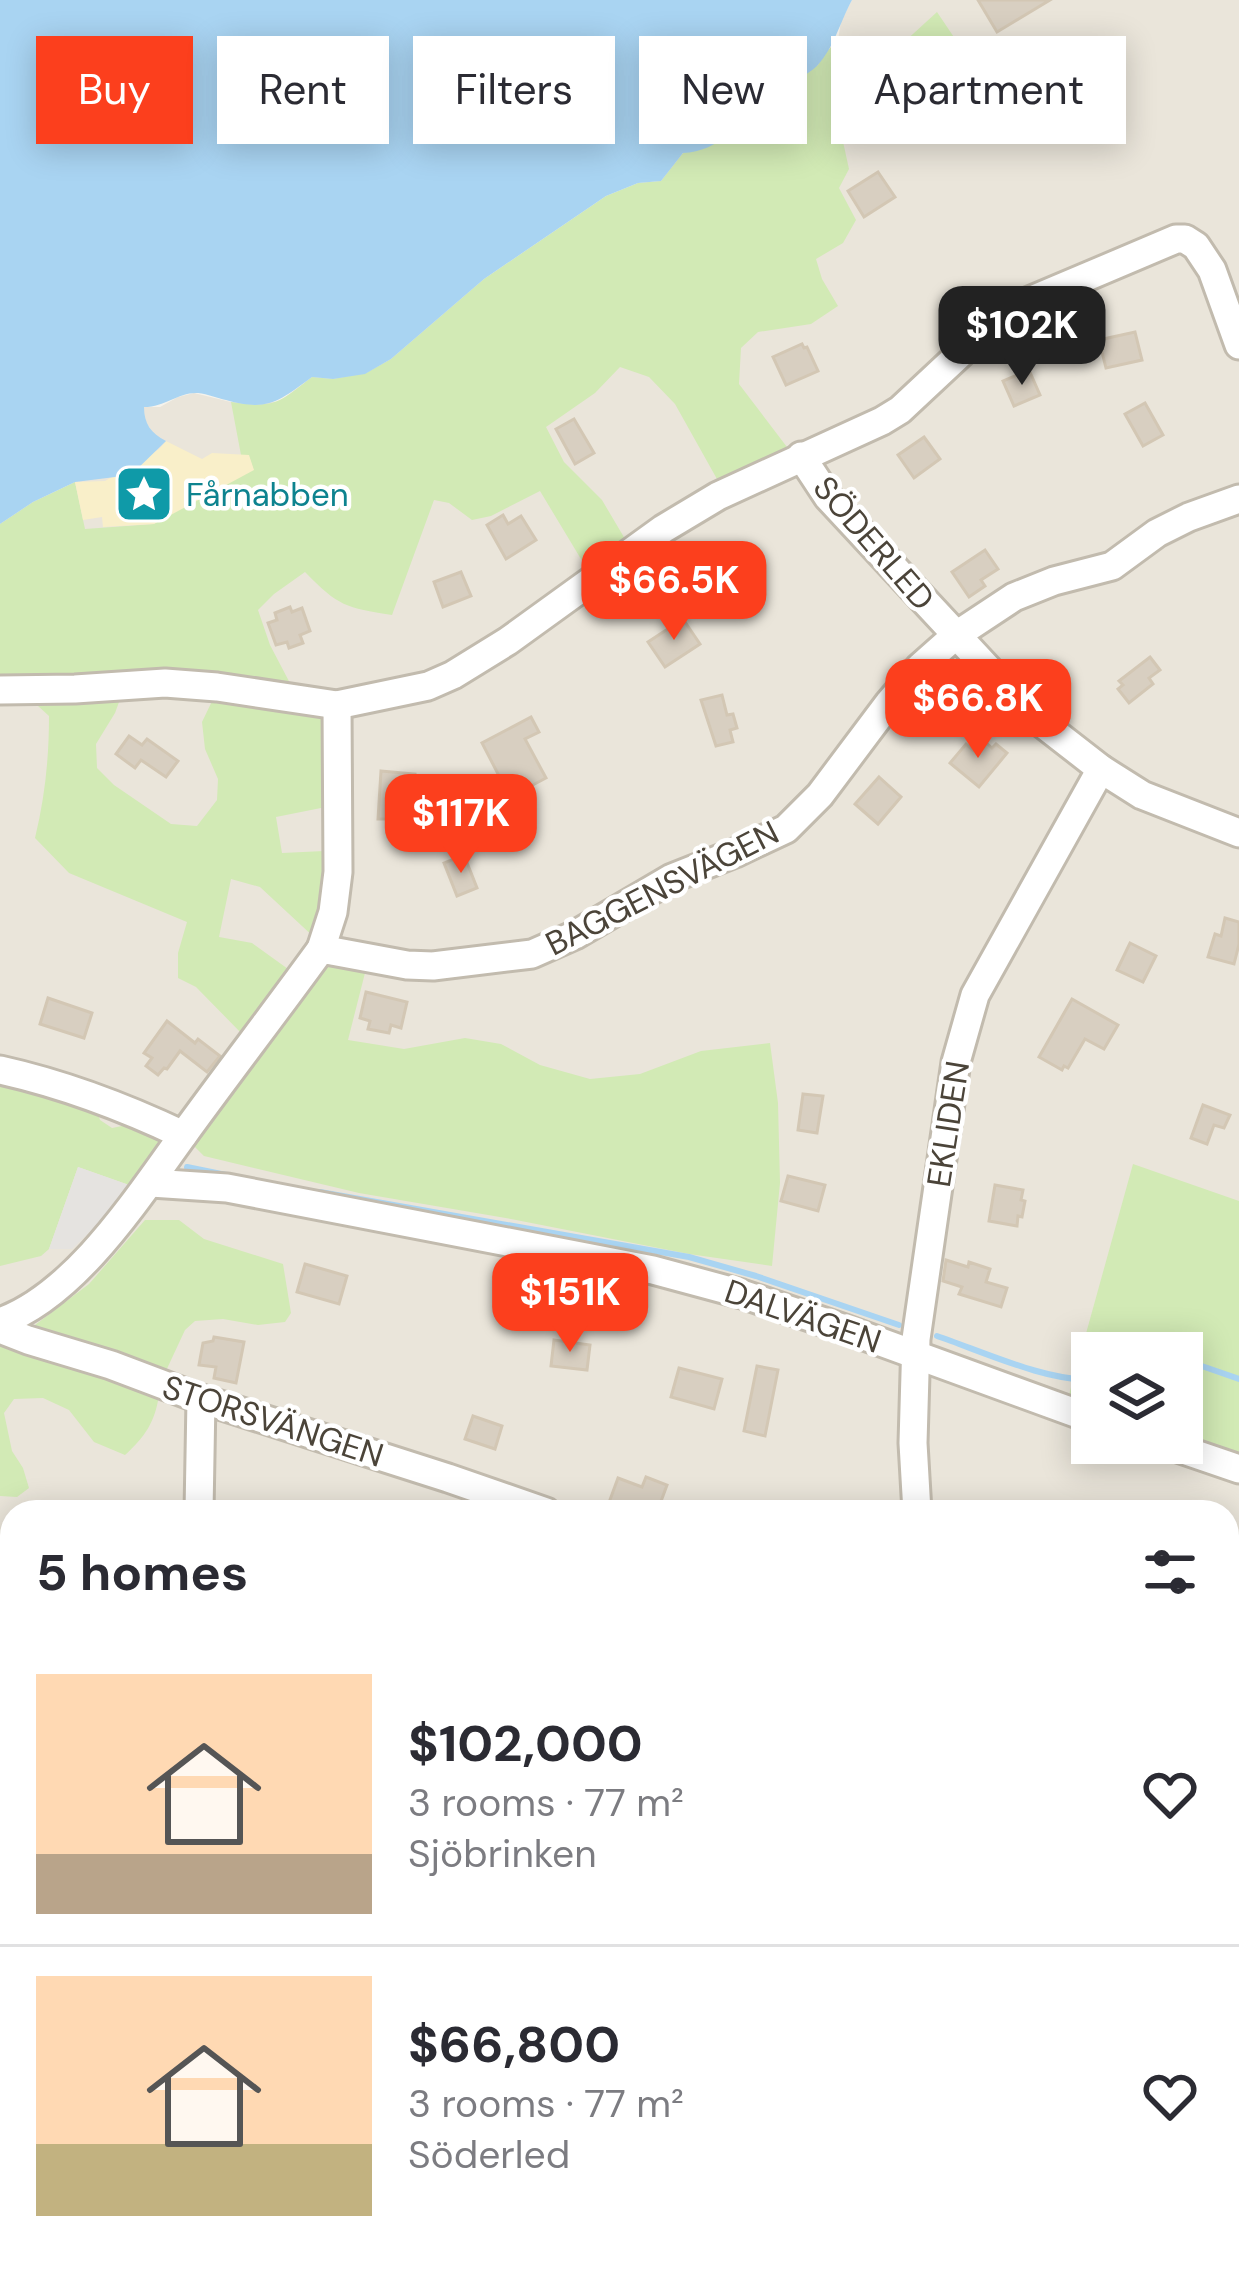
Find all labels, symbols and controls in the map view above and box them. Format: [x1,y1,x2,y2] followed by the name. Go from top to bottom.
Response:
[36,36,193,144] chip: Buy
[217,36,389,144] chip: Rent
[413,36,615,144] chip: Filters
[639,36,807,144] chip: New
[831,36,1126,144] chip: Apartment
[938,286,1106,388] pin: $102K
[965,299,1079,350] text: $102K
[113,463,175,525] place icon: Fårnabben
[804,467,944,619] street label: SÖDERLED
[186,473,349,516] place label: Fårnabben
[576,541,772,643] pin: $66.5K
[608,554,740,605] text: $66.5K
[880,659,1076,761] pin: $66.8K
[912,672,1044,723] text: $66.8K
[377,774,545,876] pin: $117K
[412,787,510,838] text: $117K
[538,811,786,965] street label: BAGGENSVÄGEN
[917,1058,979,1190] street label: EKLIDEN
[486,1253,654,1355] pin: $151K
[519,1266,621,1317] text: $151K
[719,1269,887,1363] street label: DALVÄGEN
[1071,1332,1203,1464] map controls
[1071,1332,1203,1464] button: layers
[157,1365,389,1477] street label: STORSVÄNGEN
[36,1539,248,1606] text: 5 homes
[1137,1539,1203,1605] icon: filters
[408,1710,643,1777] text: $102,000
[132,1722,276,1866] icon: home
[1137,1761,1203,1827] icon: heart
[408,1777,684,1828] text: 3 rooms · 77 m²
[408,1828,597,1879] text: Sjöbrinken
[408,2011,620,2078] text: $66,800
[132,2024,276,2168] icon: home
[1137,2063,1203,2129] icon: heart
[408,2078,684,2129] text: 3 rooms · 77 m²
[408,2129,570,2180] text: Söderled

